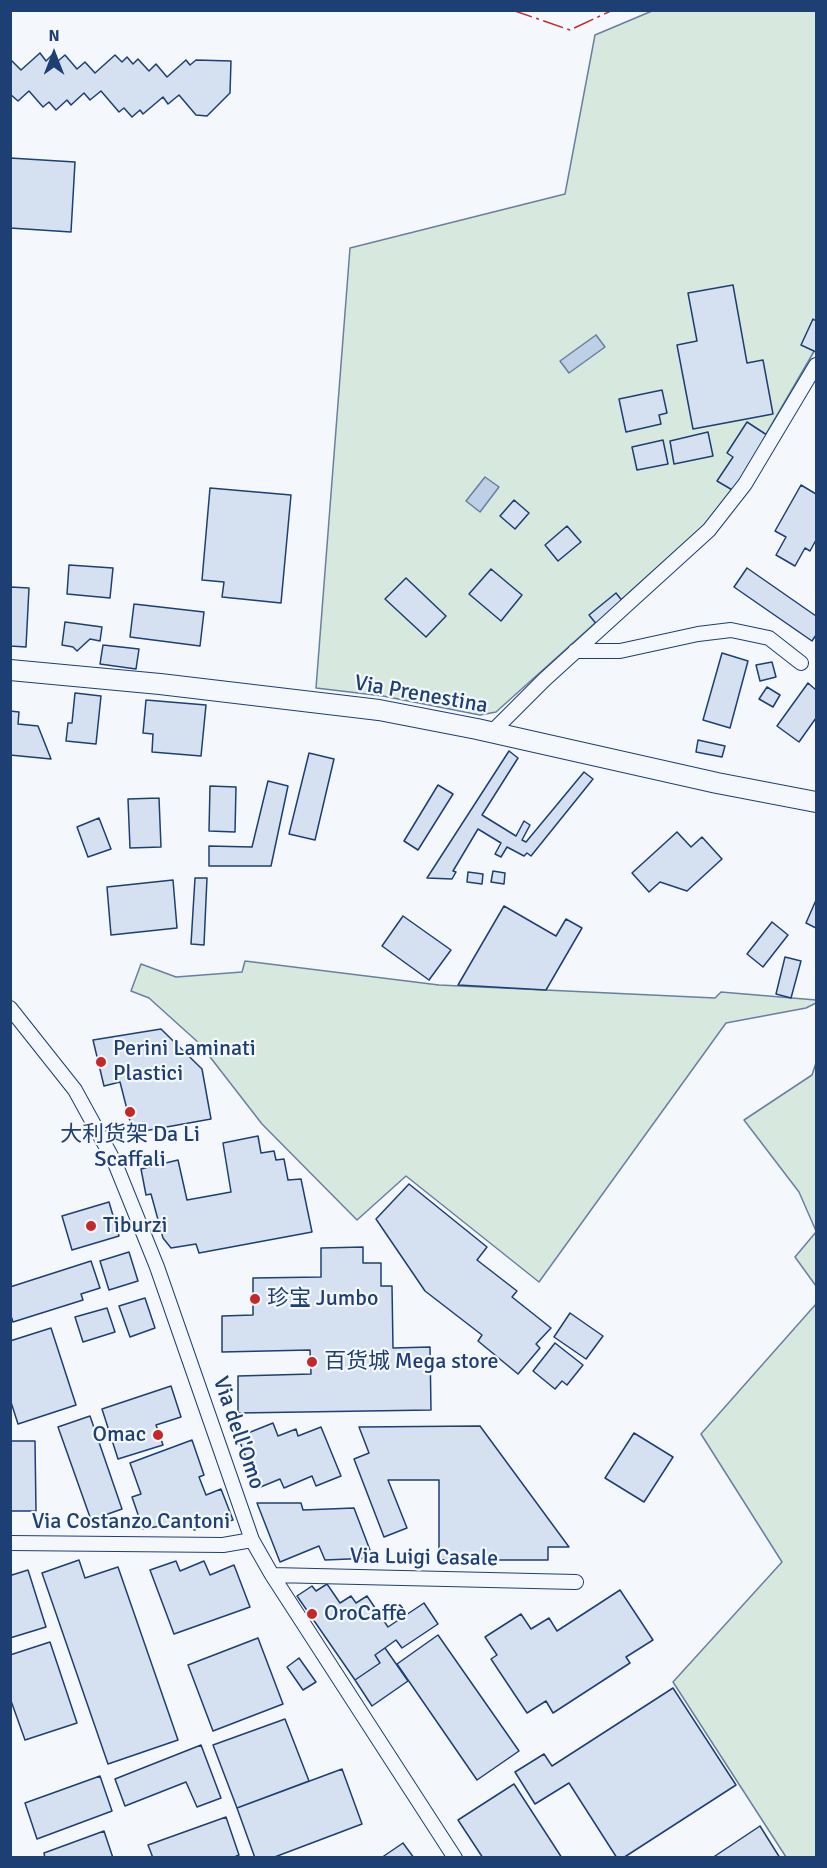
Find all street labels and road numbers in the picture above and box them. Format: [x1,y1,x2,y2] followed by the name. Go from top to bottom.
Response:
[352,670,490,720] street label: Via Prenestina
[206,1373,270,1493] street label: Via dell'Omo
[32,1509,230,1535] street label: Via Costanzo Cantoni
[350,1544,498,1572] street label: Via Luigi Casale

